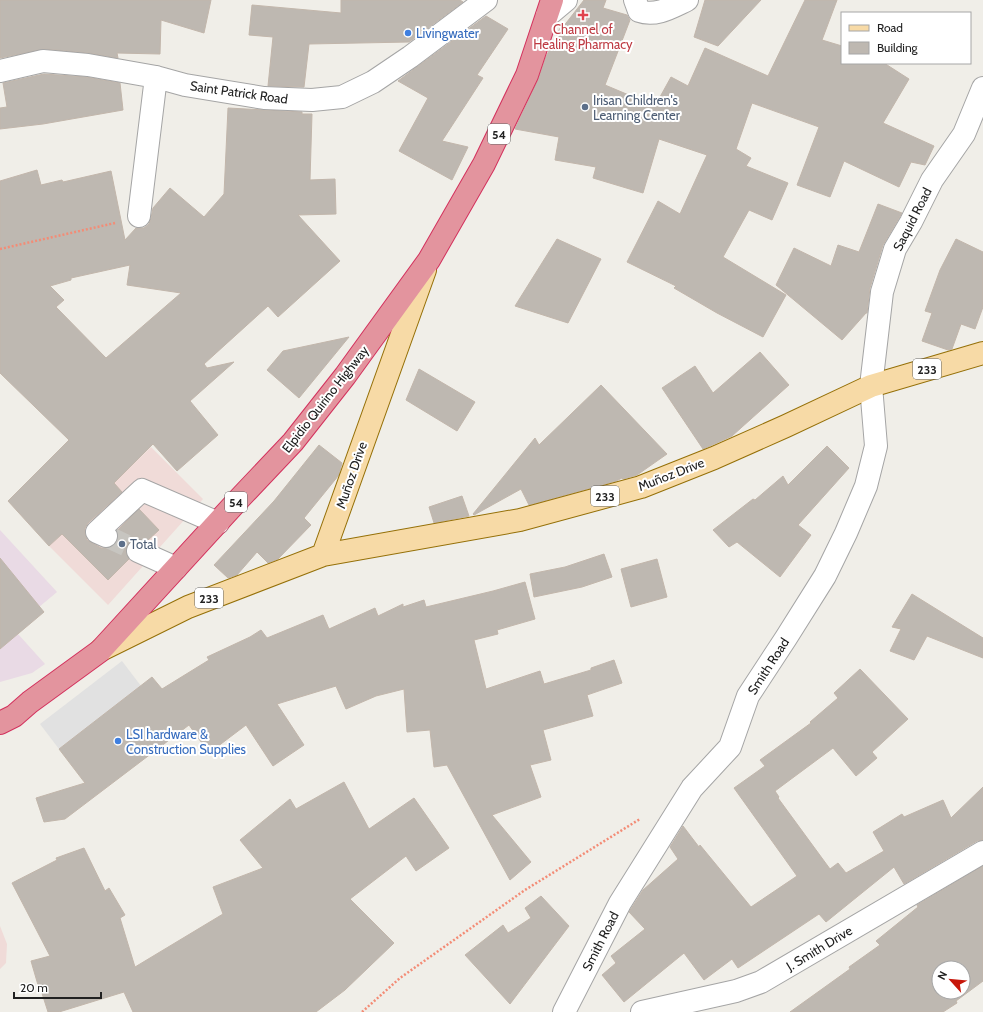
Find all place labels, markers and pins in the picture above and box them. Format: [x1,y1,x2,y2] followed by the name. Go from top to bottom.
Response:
[578,10,588,20] marker: Channel of Healing Pharmacy
[533,21,633,52] place label: Channel of Healing Pharmacy
[416,25,480,41] place label: Livingwater
[403,28,413,38] marker: Livingwater
[593,92,681,123] place label: Irisan Children's Learning Center
[580,102,590,112] marker: Irisan Children's Learning Center
[130,536,157,552] place label: Total
[117,539,127,549] marker: Total
[126,726,247,757] place label: LSI hardware & Construction Supplies
[113,736,123,746] marker: LSI hardware & Construction Supplies

